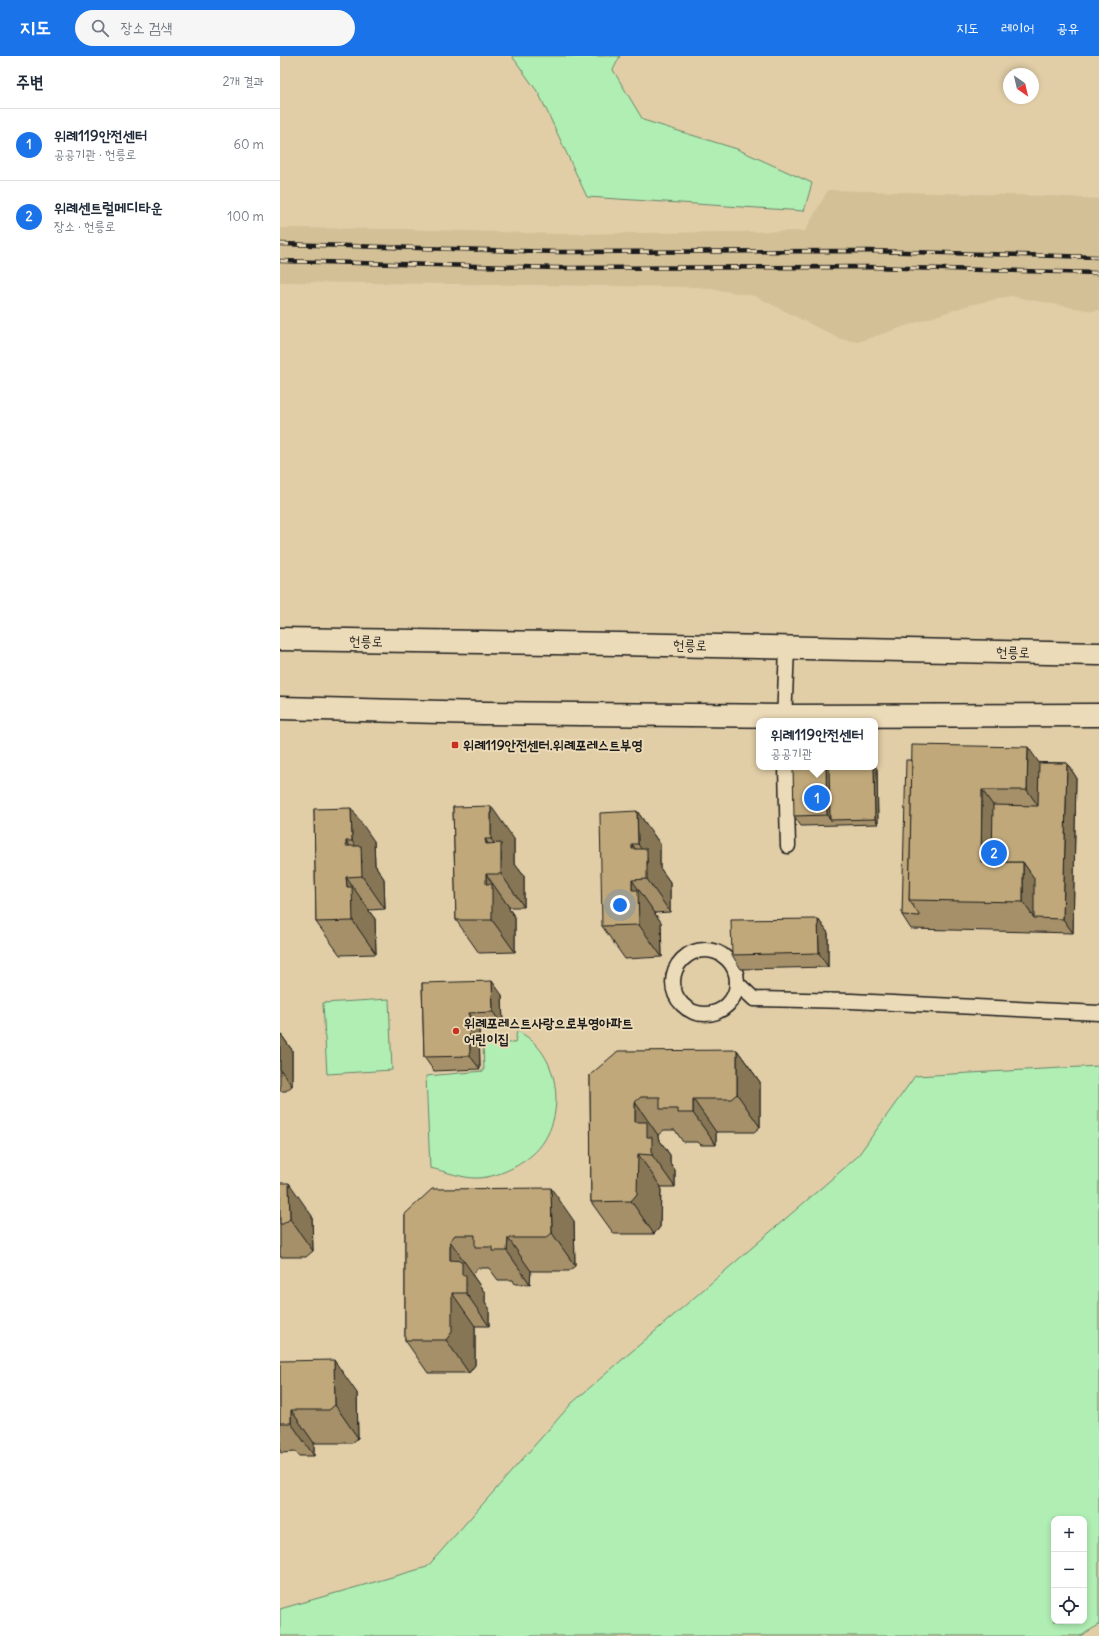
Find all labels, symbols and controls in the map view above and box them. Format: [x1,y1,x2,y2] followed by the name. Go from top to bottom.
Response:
[75,10,355,46] search box
[20,15,51,39] text: 지도
[89,17,111,39] icon: search
[121,18,172,37] text: 장소 검색
[956,19,979,37] text: 지도
[1001,19,1034,37] text: 레이어
[1056,19,1079,37] text: 공유
[1003,68,1039,104] north arrow
[16,71,43,93] text: 주변
[222,73,264,90] text: 2개 결과
[54,126,147,145] text: 위례119안전센터
[26,136,32,153] text: 1
[233,136,264,153] text: 60 m
[54,146,136,163] text: 공공기관 · 헌릉로
[54,198,163,217] text: 위례센트럴메디타운
[25,208,33,225] text: 2
[227,208,264,225] text: 100 m
[54,218,115,235] text: 장소 · 헌릉로
[349,632,383,650] street label: 헌릉로
[673,636,707,654] street label: 헌릉로
[996,643,1030,661] street label: 헌릉로
[756,718,878,770] popup
[771,725,863,744] text: 위례119안전센터
[463,736,643,754] place label: 위례119안전센터.위례포레스트부영
[450,740,460,750] marker: 위례119안전센터.위례포레스트부영
[771,745,812,762] text: 공공기관
[804,783,830,813] pin: 1
[981,838,1007,868] pin: 2
[610,895,630,915] your location
[464,1014,633,1048] place label: 위례포레스트사랑으로부영아파트 어린이집
[451,1026,461,1036] marker: 위례포레스트사랑으로부영아파트 어린이집
[1051,1516,1087,1624] map controls
[1051,1516,1087,1552] button: +
[1051,1552,1087,1588] button: −
[1051,1588,1087,1624] button: locate

